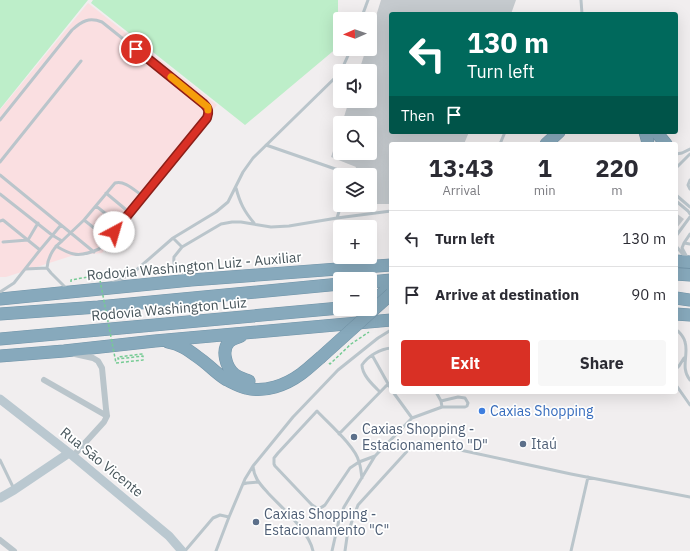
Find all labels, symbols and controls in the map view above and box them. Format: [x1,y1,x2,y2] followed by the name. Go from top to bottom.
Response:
[333,12,377,56] north arrow
[333,12,377,316] map controls
[467,24,549,61] text: 130 m
[401,28,453,80] icon: left
[119,32,153,66] pin
[125,38,147,60] icon: arrive
[467,60,535,83] text: Turn left
[333,64,377,108] button: sound
[443,104,465,126] icon: arrive
[401,106,435,125] text: Then
[333,116,377,160] button: search
[429,152,494,184] text: 13:43
[537,152,552,184] text: 1
[595,152,638,184] text: 220
[333,168,377,212] button: layers
[442,182,480,199] text: Arrival
[534,182,556,199] text: min
[611,182,622,199] text: m
[93,211,135,253] position arrow
[333,220,377,264] button: +
[401,228,423,250] icon: left
[435,229,495,248] text: Turn left
[622,229,666,248] text: 130 m
[86,248,302,284] street label: Rodovia Washington Luiz - Auxiliar
[333,272,377,316] button: −
[401,284,423,306] icon: arrive
[435,285,579,304] text: Arrive at destination
[631,285,666,304] text: 90 m
[91,293,248,325] street label: Rodovia Washington Luiz
[401,340,530,386] button: Exit
[538,340,666,386] button: Share
[490,402,594,420] place label: Caxias Shopping
[477,406,487,416] marker: Caxias Shopping
[362,420,488,454] place label: Caxias Shopping - Estacionamento "D"
[57,423,147,501] street label: Rua Sāo Vicente
[349,432,359,442] marker: Caxias Shopping - Estacionamento "D"
[531,435,557,453] place label: Itaú
[518,439,528,449] marker: Itaú
[264,505,389,539] place label: Caxias Shopping - Estacionamento "C"
[251,517,261,527] marker: Caxias Shopping - Estacionamento "C"

